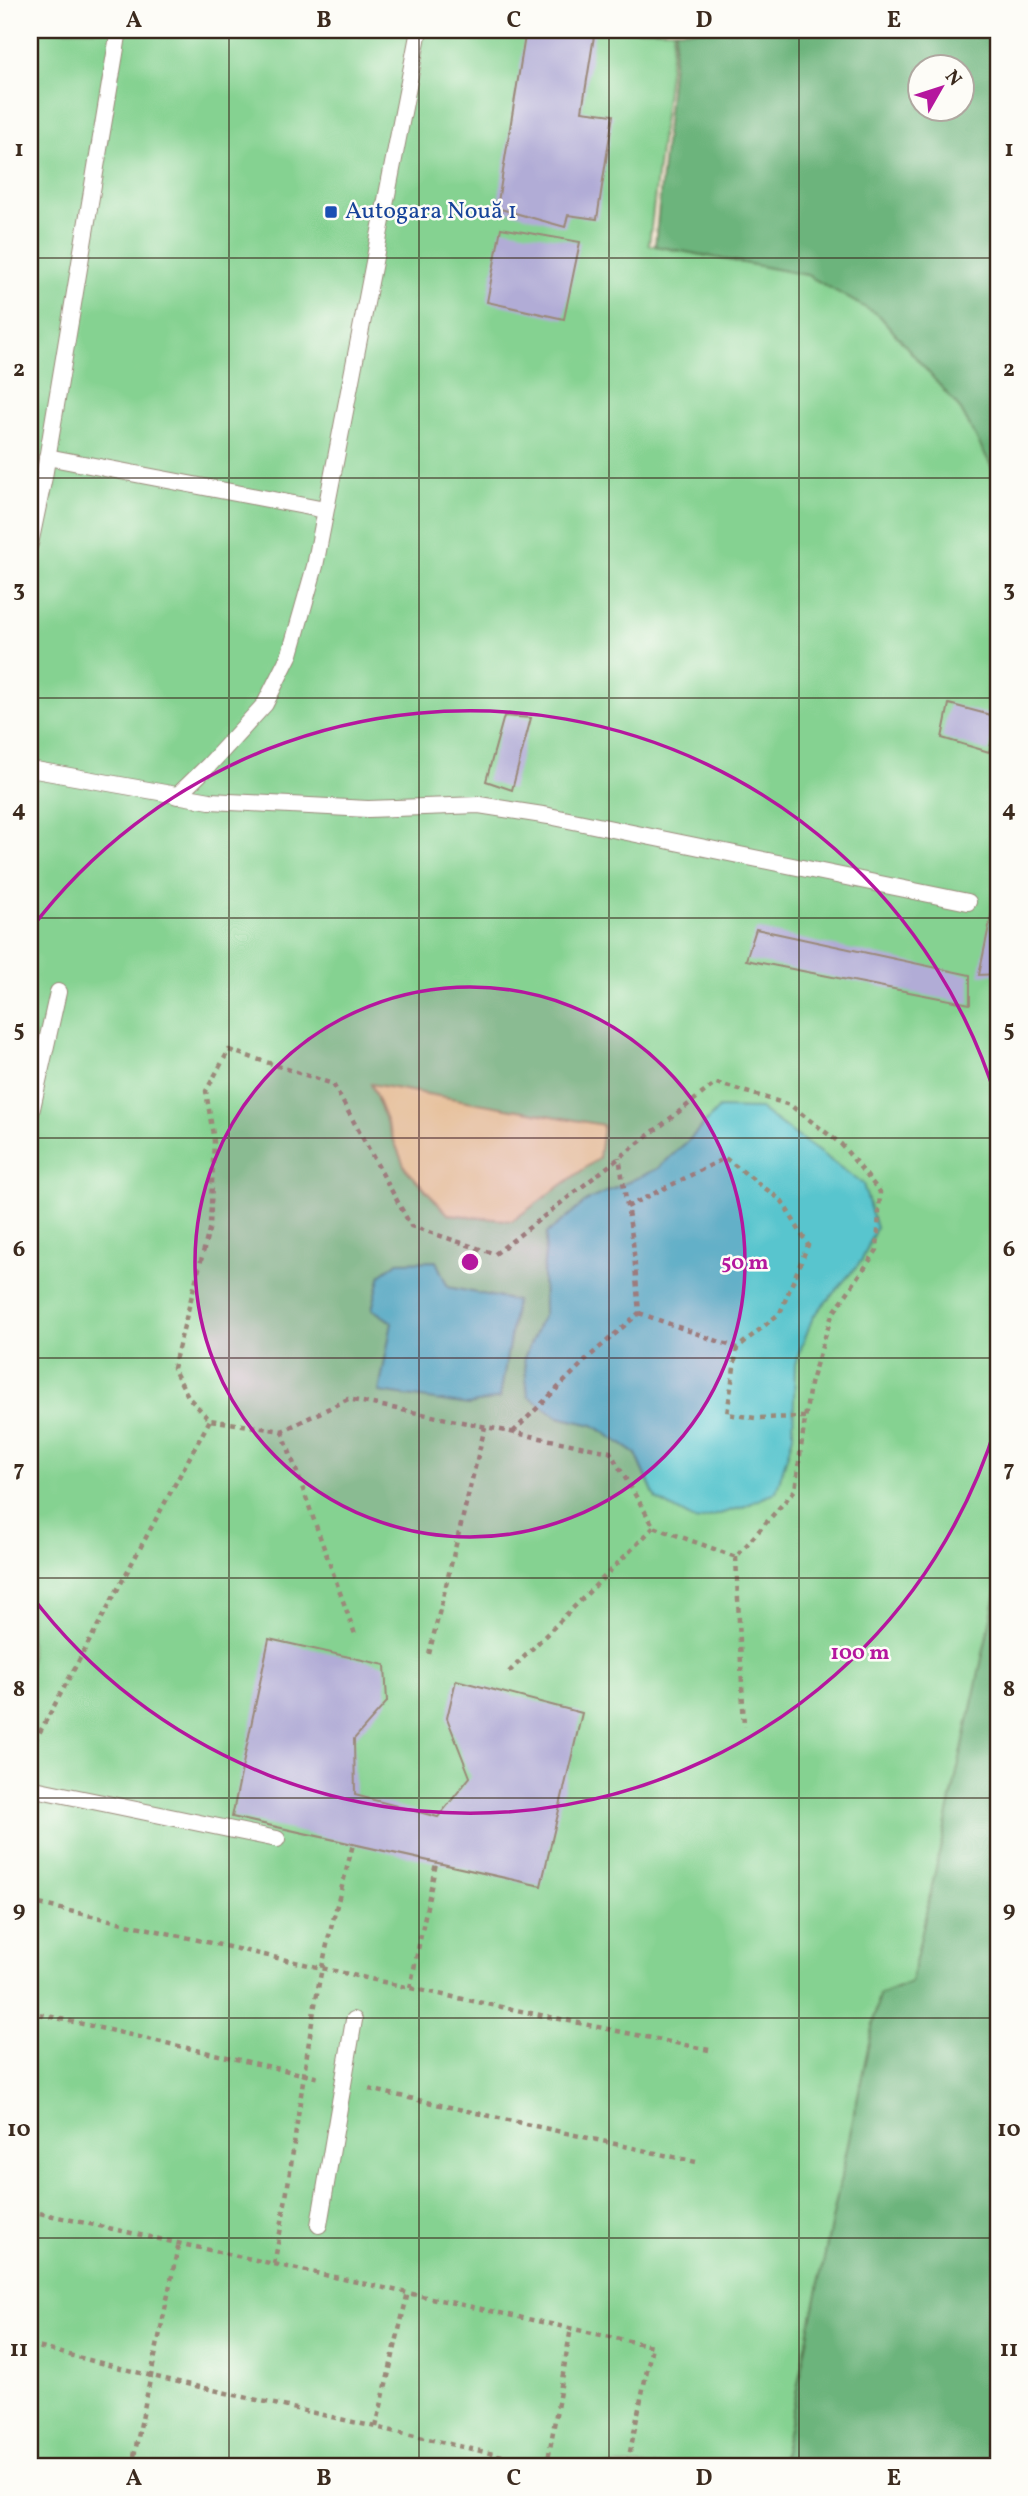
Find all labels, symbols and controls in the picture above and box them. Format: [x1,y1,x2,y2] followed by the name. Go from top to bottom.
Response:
[126,5,142,37] text: A
[316,5,332,37] text: B
[507,5,521,37] text: C
[696,5,713,37] text: D
[887,5,901,37] text: E
[906,52,976,122] north arrow
[938,65,967,92] text: N
[14,134,24,166] text: 1
[1004,134,1014,166] text: 1
[345,195,517,229] place label: Autogara Nouă 1
[323,204,339,220] marker: Autogara Nouă 1
[13,354,25,386] text: 2
[1003,354,1015,386] text: 2
[13,574,25,606] text: 3
[1003,574,1015,606] text: 3
[12,794,26,826] text: 4
[1002,794,1016,826] text: 4
[13,1014,25,1046] text: 5
[1003,1014,1015,1046] text: 5
[13,1234,25,1266] text: 6
[1003,1234,1015,1266] text: 6
[721,1249,769,1278] text: 50 m
[458,1250,482,1274] centre of rings
[14,1454,25,1486] text: 7
[1004,1454,1015,1486] text: 7
[830,1639,890,1668] text: 100 m
[13,1674,25,1706] text: 8
[1003,1674,1015,1706] text: 8
[13,1894,25,1926] text: 9
[1003,1894,1015,1926] text: 9
[7,2114,31,2146] text: 10
[997,2114,1021,2146] text: 10
[10,2334,28,2366] text: 11
[1000,2334,1018,2366] text: 11
[126,2463,142,2495] text: A
[316,2463,332,2495] text: B
[507,2463,521,2495] text: C
[696,2463,713,2495] text: D
[887,2463,901,2495] text: E

